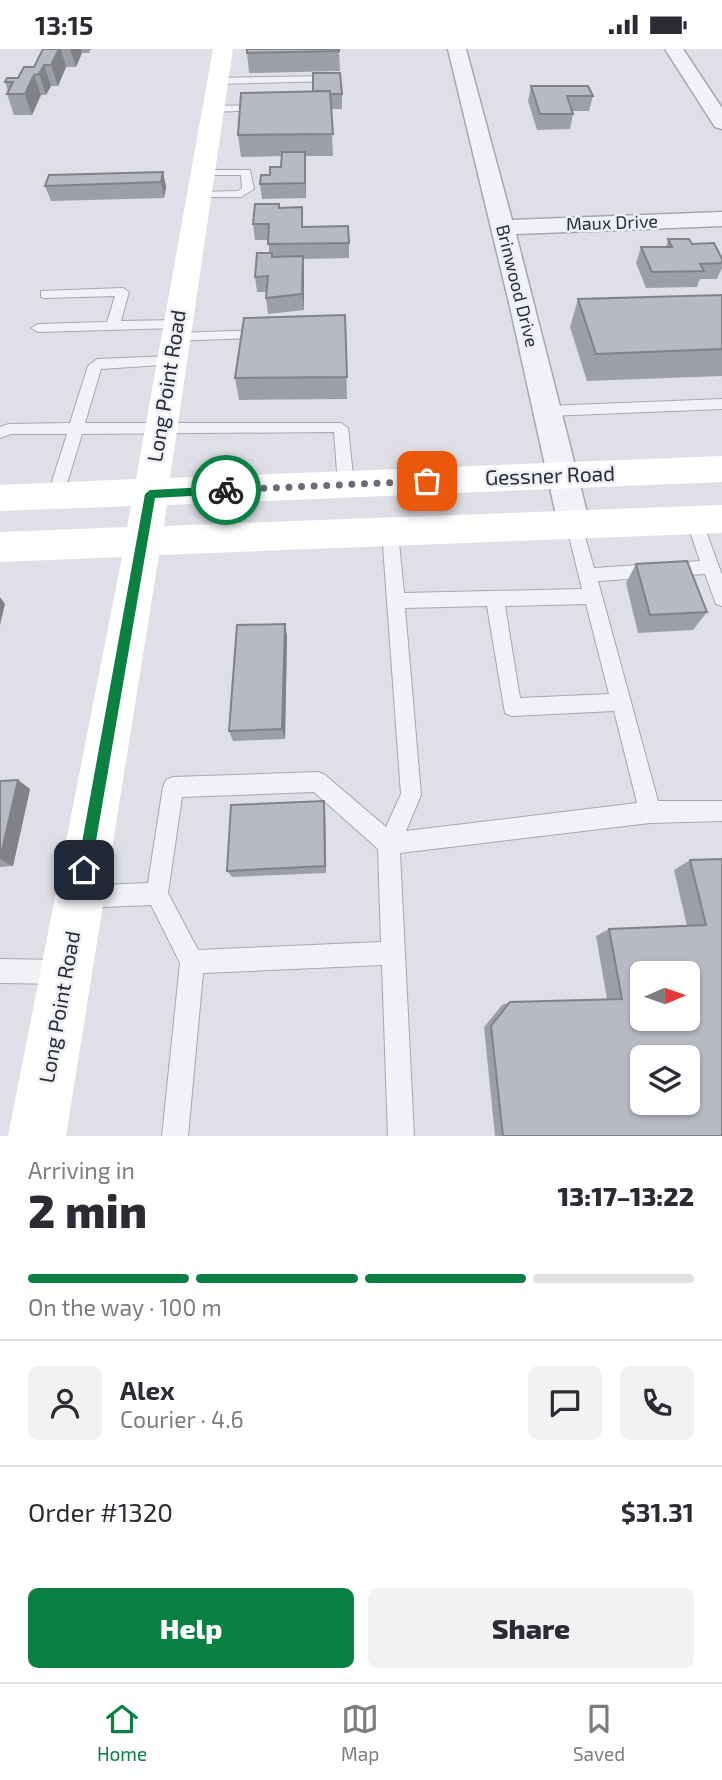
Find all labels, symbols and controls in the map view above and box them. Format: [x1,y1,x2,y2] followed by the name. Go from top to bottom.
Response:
[35,9,93,40] text: 13:15
[566,209,658,235] street label: Maux Drive
[492,222,544,349] street label: Brinwood Drive
[141,308,190,464] street label: Long Point Road
[397,451,457,511] pin
[191,455,261,525] courier
[484,460,616,489] street label: Gessner Road
[408,462,446,500] icon: bag
[207,471,245,509] icon: bike
[54,840,114,900] pin
[65,851,103,889] icon: home
[33,929,84,1085] street label: Long Point Road
[630,961,700,1031] north arrow
[630,961,700,1115] map controls
[630,1045,700,1115] button: layers
[28,1156,135,1184] text: Arriving in
[558,1180,694,1211] text: 13:17–13:22
[28,1182,147,1237] text: 2 min
[28,1293,222,1321] text: On the way · 100 m
[28,1366,102,1440] button: person
[528,1366,602,1440] button: chat
[620,1366,694,1440] button: phone
[120,1374,175,1405] text: Alex
[120,1405,244,1433] text: Courier · 4.6
[28,1496,173,1527] text: Order #1320
[621,1496,694,1527] text: $31.31
[28,1588,354,1668] button: Help
[368,1588,694,1668] button: Share
[97,1700,147,1765] tab: Home
[341,1700,379,1765] tab: Map
[573,1700,625,1765] tab: Saved

